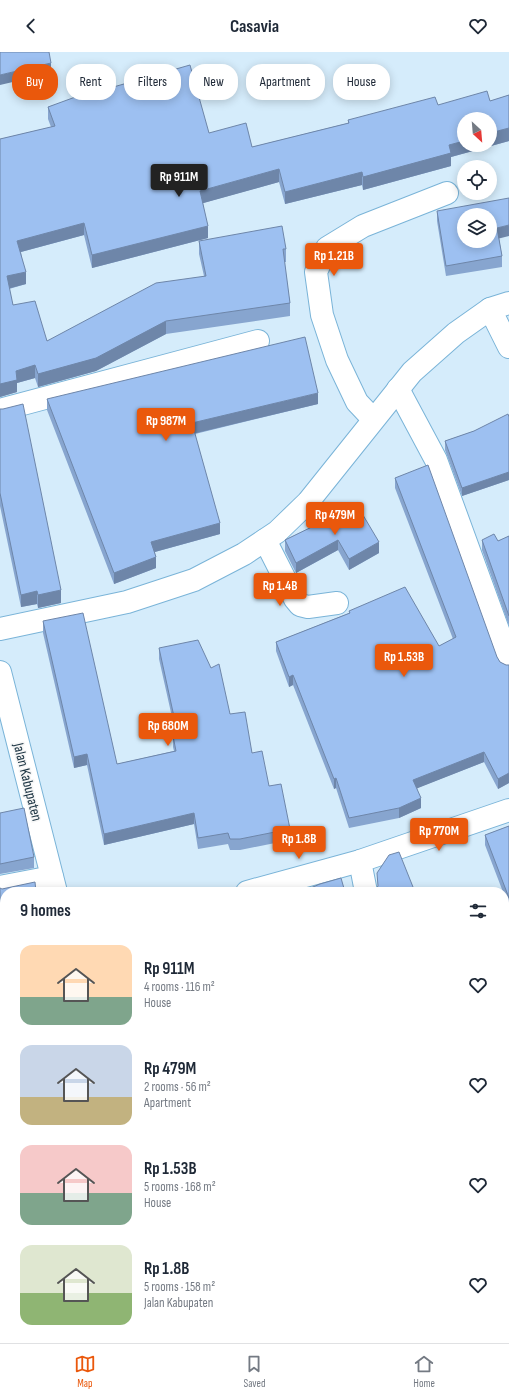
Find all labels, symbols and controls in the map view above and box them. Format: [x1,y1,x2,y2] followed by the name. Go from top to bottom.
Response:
[20,15,42,37] icon: back
[467,15,489,37] icon: heart
[230,16,279,37] text: Casavia
[12,64,58,100] chip: Buy
[66,64,116,100] chip: Rent
[124,64,181,100] chip: Filters
[189,64,238,100] chip: New
[246,64,325,100] chip: Apartment
[333,64,390,100] chip: House
[457,112,497,152] north arrow
[457,112,497,248] map controls
[457,160,497,200] button: locate
[142,164,216,198] pin: Rp 911M
[160,169,198,185] text: Rp 911M
[457,208,497,248] button: layers
[293,243,375,277] pin: Rp 1.21B
[314,248,354,264] text: Rp 1.21B
[129,408,203,442] pin: Rp 987M
[146,413,186,429] text: Rp 987M
[298,502,372,536] pin: Rp 479M
[315,507,355,523] text: Rp 479M
[243,573,317,607] pin: Rp 1.4B
[263,578,297,594] text: Rp 1.4B
[363,644,445,678] pin: Rp 1.53B
[384,649,424,665] text: Rp 1.53B
[131,713,205,747] pin: Rp 680M
[148,718,188,734] text: Rp 680M
[8,740,46,823] street label: Jalan Kabupaten
[402,818,476,852] pin: Rp 770M
[419,823,459,839] text: Rp 770M
[262,826,336,860] pin: Rp 1.8B
[282,831,316,847] text: Rp 1.8B
[467,900,489,922] icon: filters
[20,901,71,921] text: 9 homes
[144,959,195,979] text: Rp 911M
[52,961,100,1009] icon: home
[467,974,489,996] icon: heart
[144,979,215,995] text: 4 rooms · 116 m²
[144,995,171,1011] text: House
[144,1059,196,1079] text: Rp 479M
[52,1061,100,1109] icon: home
[467,1074,489,1096] icon: heart
[144,1079,211,1095] text: 2 rooms · 56 m²
[144,1095,191,1111] text: Apartment
[144,1159,196,1179] text: Rp 1.53B
[52,1161,100,1209] icon: home
[467,1174,489,1196] icon: heart
[144,1179,216,1195] text: 5 rooms · 168 m²
[144,1195,171,1211] text: House
[144,1259,189,1279] text: Rp 1.8B
[52,1261,100,1309] icon: home
[467,1274,489,1296] icon: heart
[144,1279,215,1295] text: 5 rooms · 158 m²
[144,1295,213,1311] text: Jalan Kabupaten
[74,1353,96,1390] tab: Map
[243,1353,266,1390] tab: Saved
[413,1353,435,1390] tab: Home

